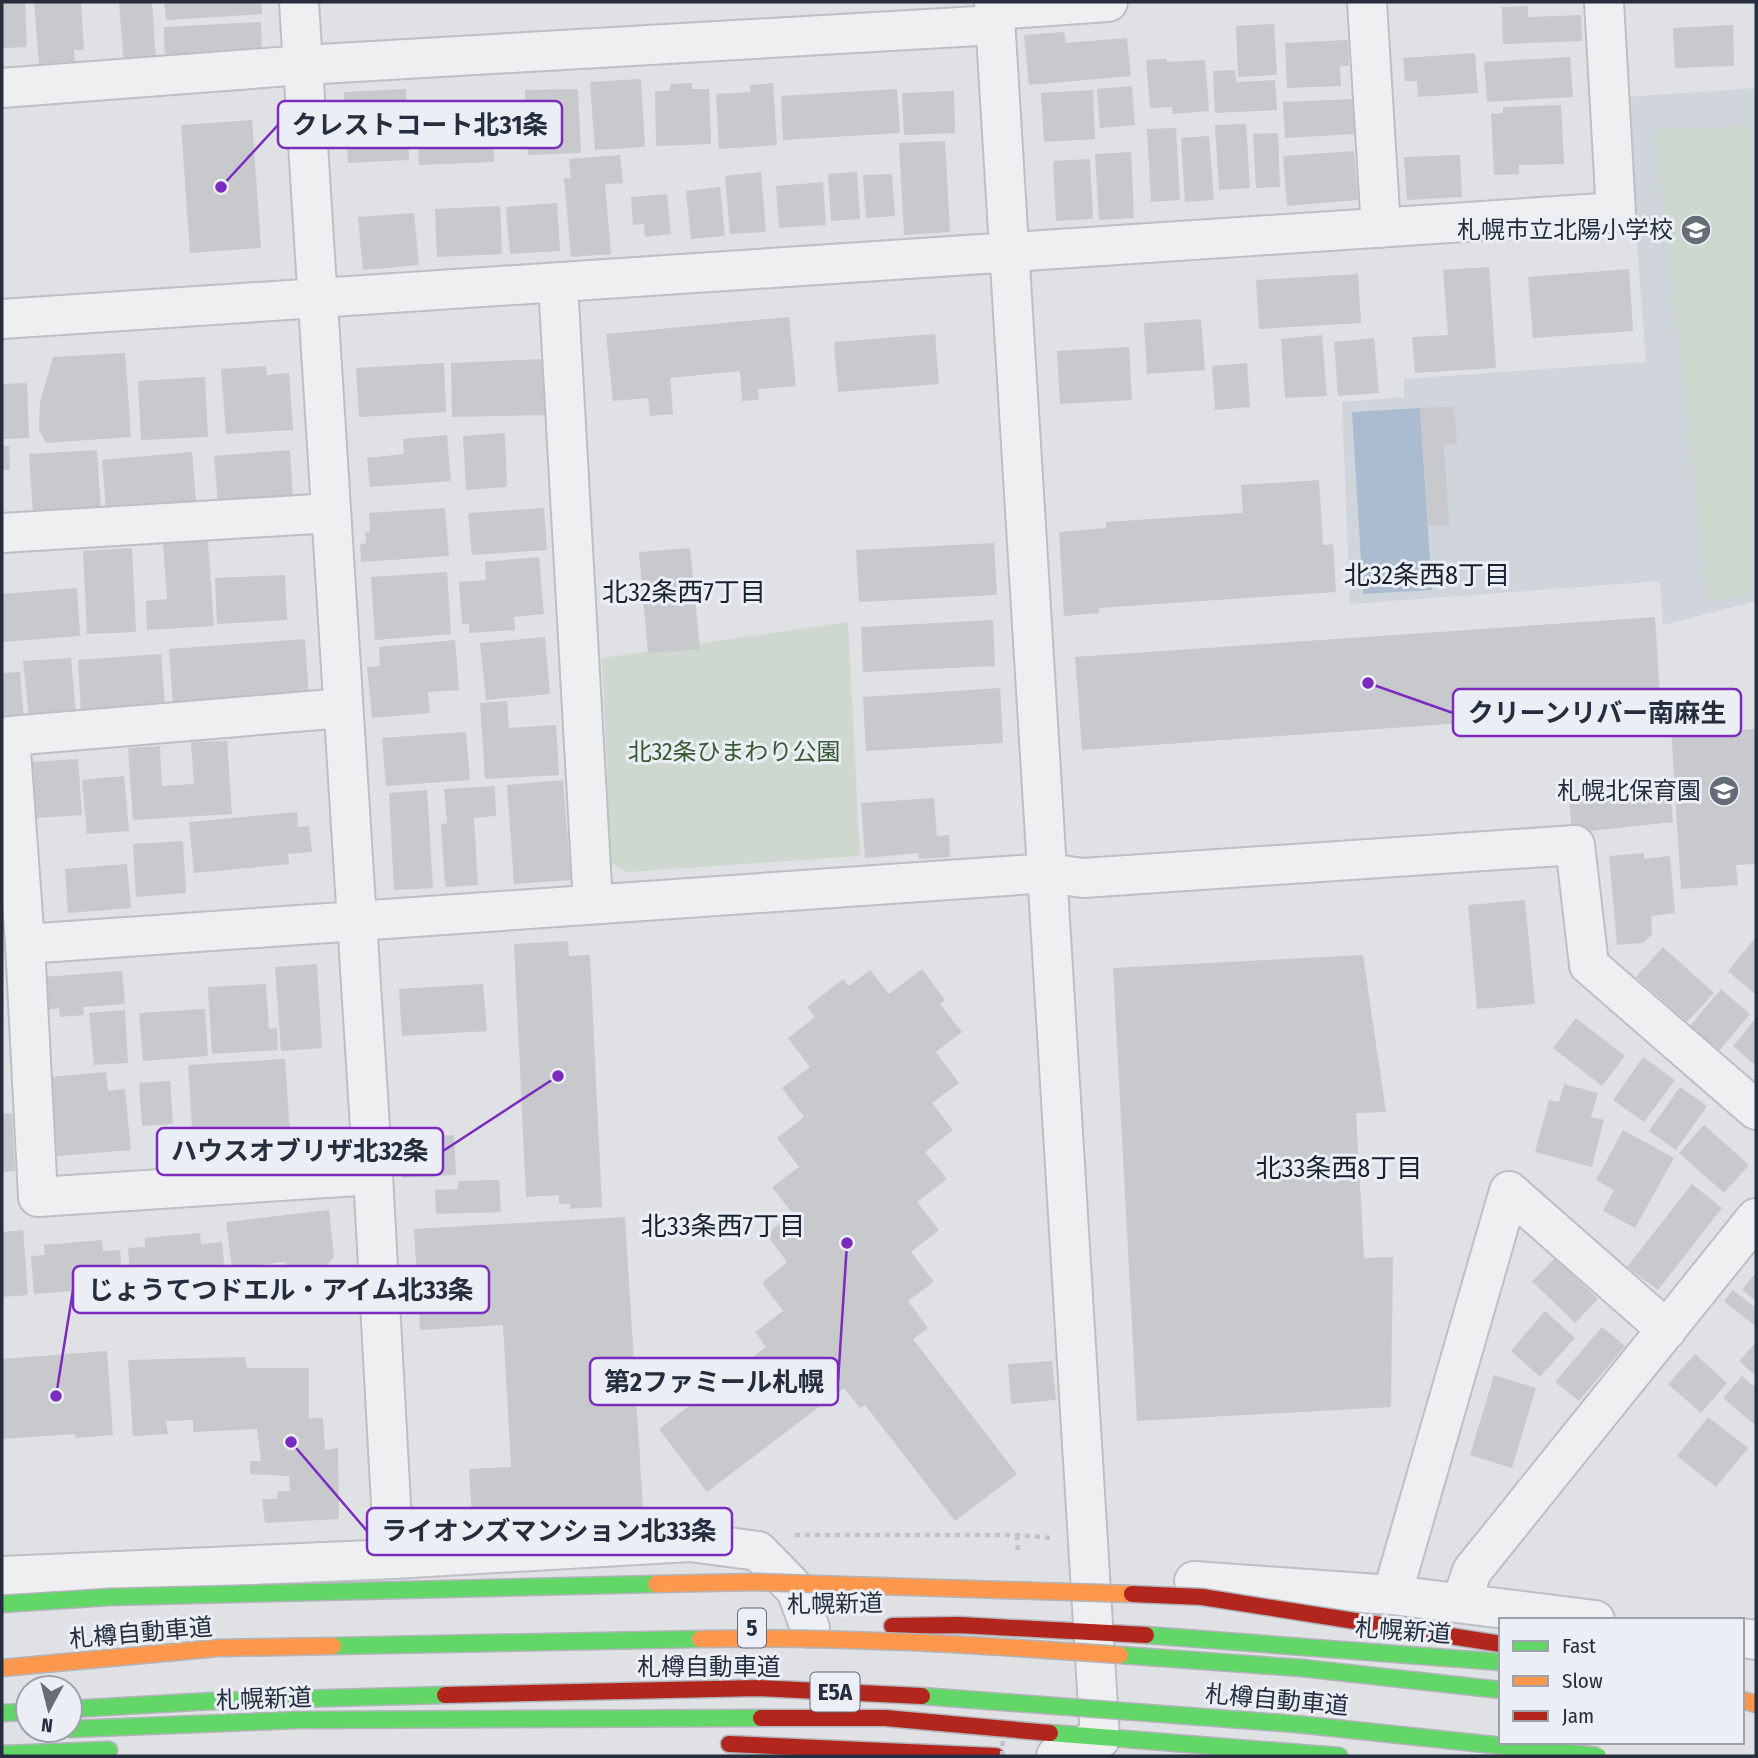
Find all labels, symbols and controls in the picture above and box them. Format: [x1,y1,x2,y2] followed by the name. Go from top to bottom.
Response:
[278,101,562,148] callout: クレストコート北31条
[292,110,548,141] text: クレストコート北31条
[1679,213,1713,247] school or university icon: 札幌市立北陽小学校
[1457,216,1673,244] place label: 札幌市立北陽小学校
[1344,560,1510,591] district label: 北32条西8丁目
[602,577,766,608] district label: 北32条西7丁目
[1453,689,1741,736] callout: クリーンリバー南麻生
[1468,698,1726,729] text: クリーンリバー南麻生
[627,738,841,766] park label: 北32条ひまわり公園
[1707,774,1741,808] school or university icon: 札幌北保育園
[1557,777,1701,805] place label: 札幌北保育園
[157,1128,443,1175] callout: ハウスオブリザ北32条
[171,1136,429,1167] text: ハウスオブリザ北32条
[1256,1153,1422,1184] district label: 北33条西8丁目
[641,1211,805,1242] district label: 北33条西7丁目
[73,1266,489,1313] callout: じょうてつドエル・アイム北33条
[88,1275,474,1306] text: じょうてつドエル・アイム北33条
[590,1358,838,1405] callout: 第2ファミール札幌
[604,1367,824,1398] text: 第2ファミール札幌
[367,1508,732,1555] callout: ライオンズマンション北33条
[381,1516,717,1547] text: ライオンズマンション北33条
[787,1589,883,1619] street label: 札幌新道
[738,1609,766,1648] road number: 5
[68,1613,214,1653] street label: 札樽自動車道
[1354,1614,1452,1648] street label: 札幌新道
[1499,1618,1744,1744] legend
[1562,1633,1596,1659] text: Fast
[637,1653,781,1681] street label: 札樽自動車道
[1562,1668,1603,1694] text: Slow
[810,1672,860,1712] road number: E5A
[14,1674,84,1744] north arrow
[1204,1680,1350,1720] street label: 札樽自動車道
[216,1683,312,1715] street label: 札幌新道
[1562,1703,1594,1729] text: Jam
[40,1713,54,1737] text: N

